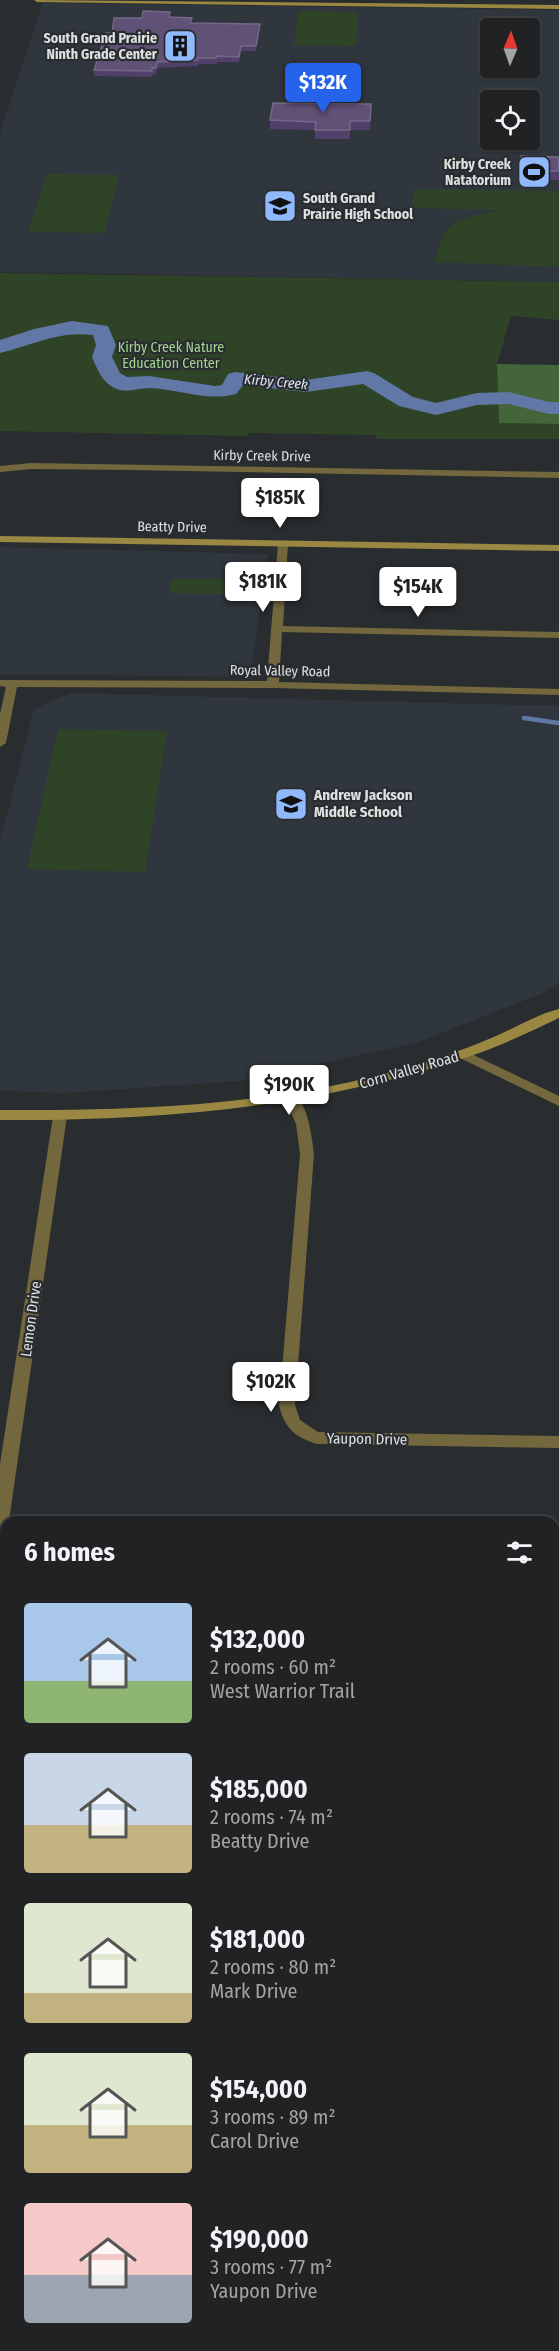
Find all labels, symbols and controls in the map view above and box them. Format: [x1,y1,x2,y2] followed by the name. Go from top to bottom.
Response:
[480,18,540,78] north arrow
[480,18,540,150] map controls
[162,28,198,64] building icon: South Grand Prairie Ninth Grade Center
[44,30,158,63] place label: South Grand Prairie Ninth Grade Center
[281,63,365,114] pin: $132K
[299,70,347,94] text: $132K
[480,90,540,150] button: locate
[516,154,552,190] sports icon: Kirby Creek Natatorium
[444,156,512,189] place label: Kirby Creek Natatorium
[262,188,298,224] school or university icon: South Grand Prairie High School
[303,190,413,223] place label: South Grand Prairie High School
[118,339,224,372] park label: Kirby Creek Nature Education Center
[243,371,309,393] water label: Kirby Creek
[213,447,311,465] street label: Kirby Creek Drive
[238,478,322,529] pin: $185K
[255,485,305,509] text: $185K
[137,518,207,536] street label: Beatty Drive
[221,562,305,613] pin: $181K
[376,567,460,618] pin: $154K
[239,569,287,593] text: $181K
[393,574,443,598] text: $154K
[230,662,330,680] street label: Royal Valley Road
[273,786,309,822] school or university icon: Andrew Jackson Middle School
[313,786,413,821] place label: Andrew Jackson Middle School
[357,1047,461,1093] street label: Corn Valley Road
[247,1065,331,1116] pin: $190K
[264,1072,314,1096] text: $190K
[17,1280,45,1358] street label: Lemon Drive
[229,1362,313,1413] pin: $102K
[246,1369,296,1393] text: $102K
[327,1429,407,1449] street label: Yaupon Drive
[503,1536,536,1569] icon: filters
[24,1537,115,1568] text: 6 homes
[210,1624,305,1655] text: $132,000
[72,1627,144,1699] icon: home
[210,1655,336,1679] text: 2 rooms · 60 m²
[210,1679,355,1703] text: West Warrior Trail
[210,1774,308,1805] text: $185,000
[72,1777,144,1849] icon: home
[210,1805,333,1829] text: 2 rooms · 74 m²
[210,1829,309,1853] text: Beatty Drive
[210,1924,305,1955] text: $181,000
[72,1927,144,1999] icon: home
[210,1955,336,1979] text: 2 rooms · 80 m²
[210,1979,297,2003] text: Mark Drive
[210,2074,307,2105] text: $154,000
[72,2077,144,2149] icon: home
[210,2105,335,2129] text: 3 rooms · 89 m²
[210,2129,299,2153] text: Carol Drive
[210,2224,309,2255] text: $190,000
[72,2227,144,2299] icon: home
[210,2255,332,2279] text: 3 rooms · 77 m²
[210,2279,317,2303] text: Yaupon Drive

